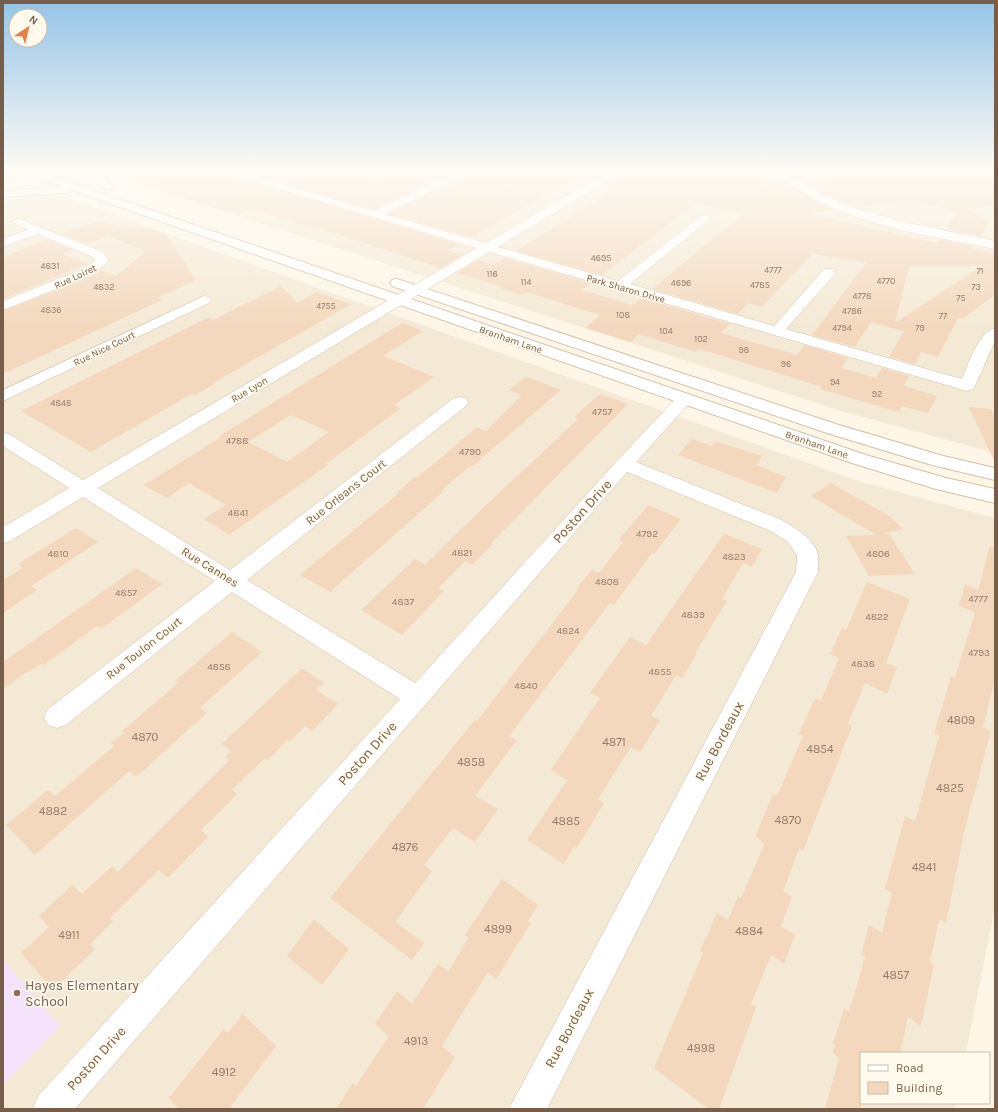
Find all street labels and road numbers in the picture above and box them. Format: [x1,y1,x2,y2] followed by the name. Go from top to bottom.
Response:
[52,262,99,292] street label: Rue Loiret
[585,272,666,306] street label: Park Sharon Drive
[478,324,544,356] street label: Branham Lane
[72,329,137,369] street label: Rue Nice Court
[229,374,270,405] street label: Rue Lyon
[784,429,850,461] street label: Branham Lane
[303,456,389,528] street label: Rue Orleans Court
[549,476,616,547] street label: Poston Drive
[179,544,241,590] street label: Rue Cannes
[103,614,185,682] street label: Rue Toulon Court
[691,698,748,784] street label: Rue Bordeaux
[334,718,401,789] street label: Poston Drive
[541,985,598,1071] street label: Rue Bordeaux
[63,1023,130,1094] street label: Poston Drive

